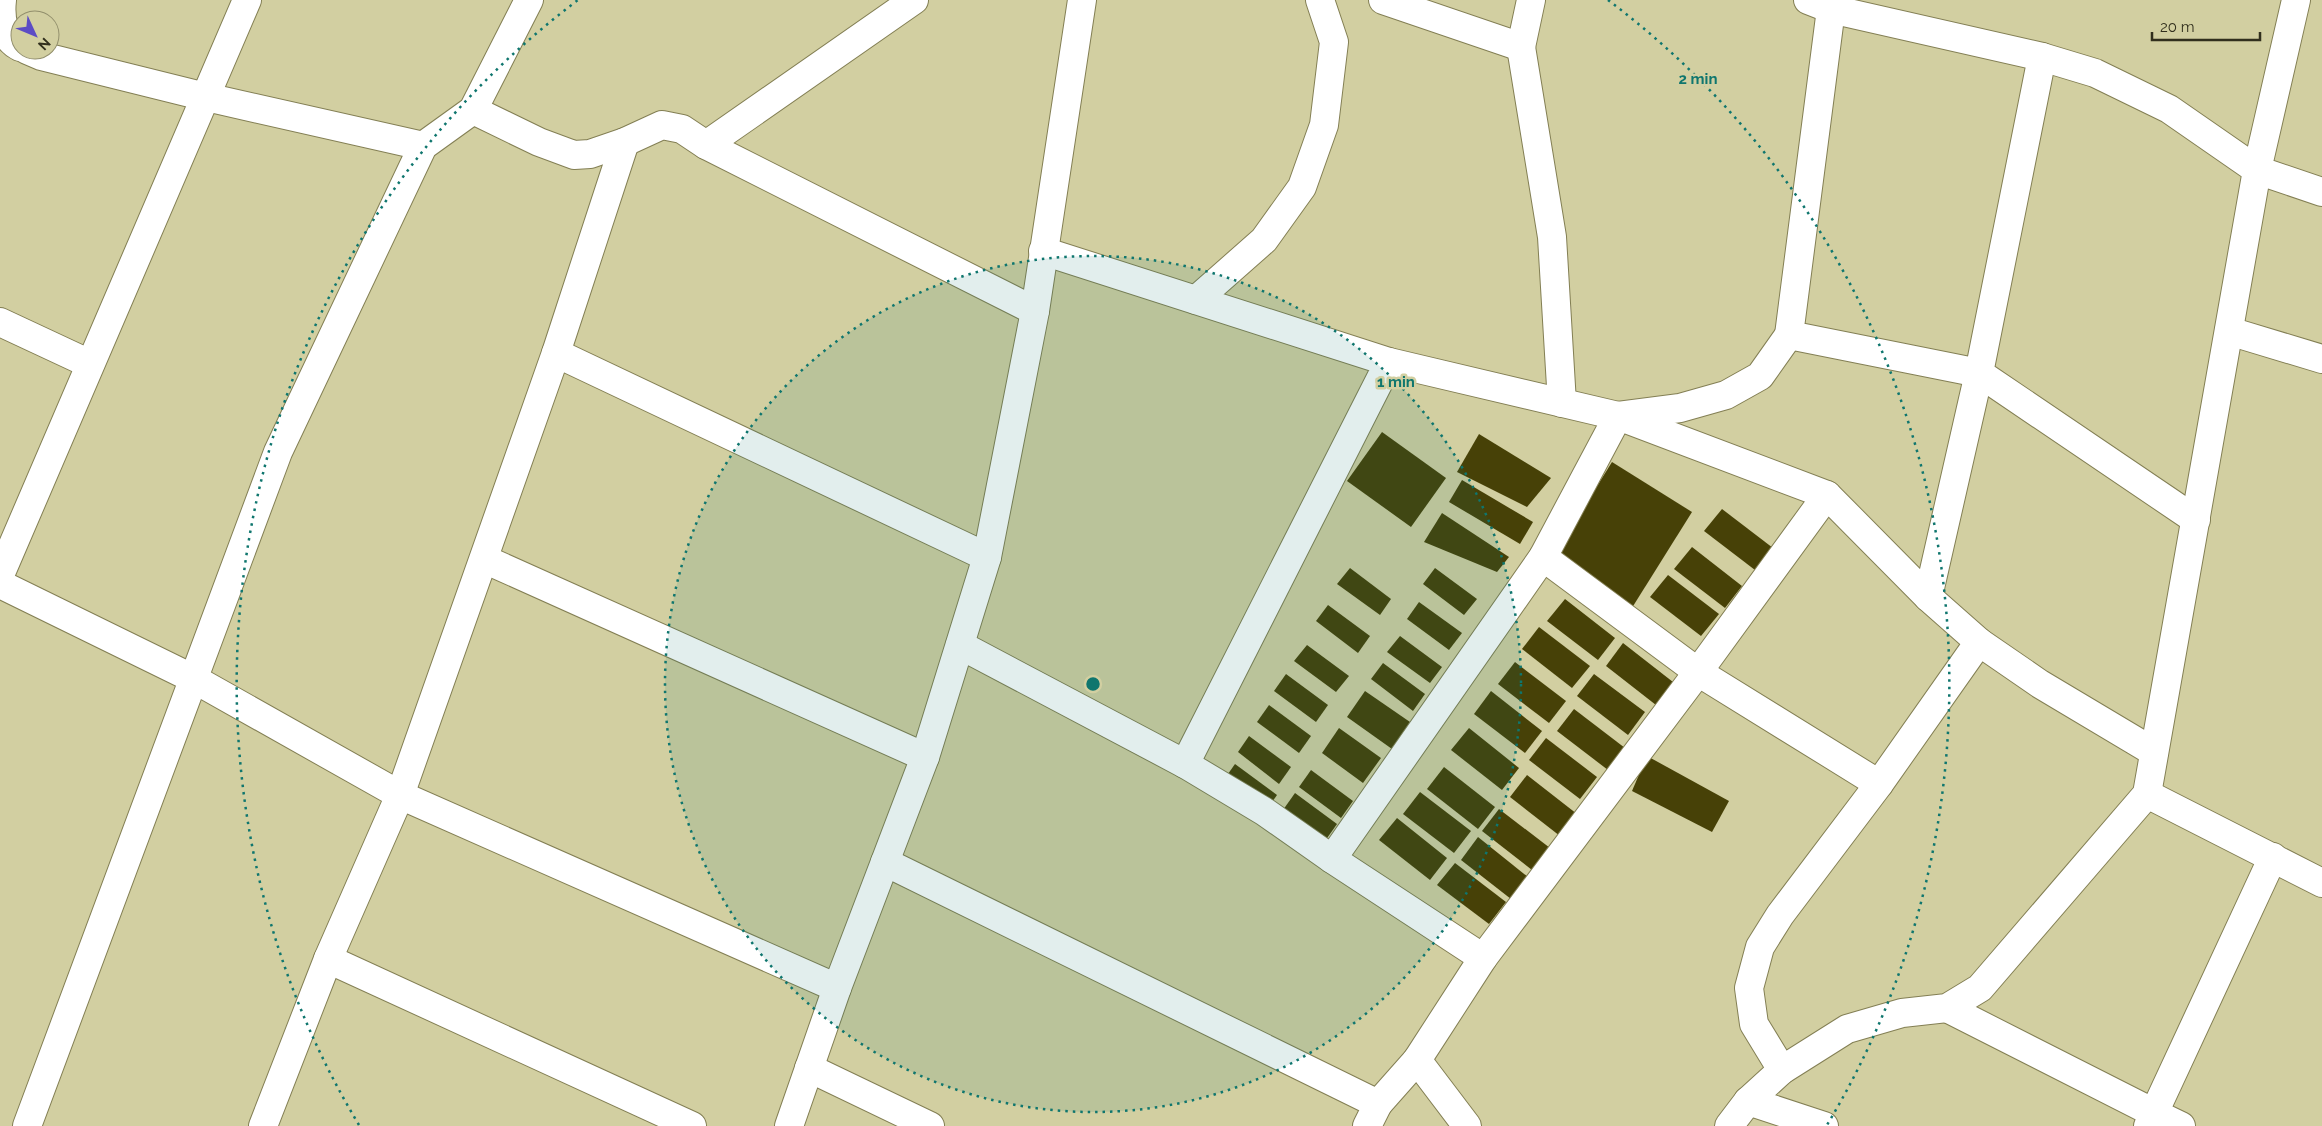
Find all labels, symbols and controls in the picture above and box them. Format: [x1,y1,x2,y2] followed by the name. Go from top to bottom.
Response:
[10,10,60,60] north arrow
[2152,10,2260,42] scale bar
[2160,18,2195,36] text: 20 m
[35,35,54,53] text: N
[1679,70,1717,88] text: 2 min
[1377,373,1415,391] text: 1 min
[1084,675,1102,693] centre of rings

